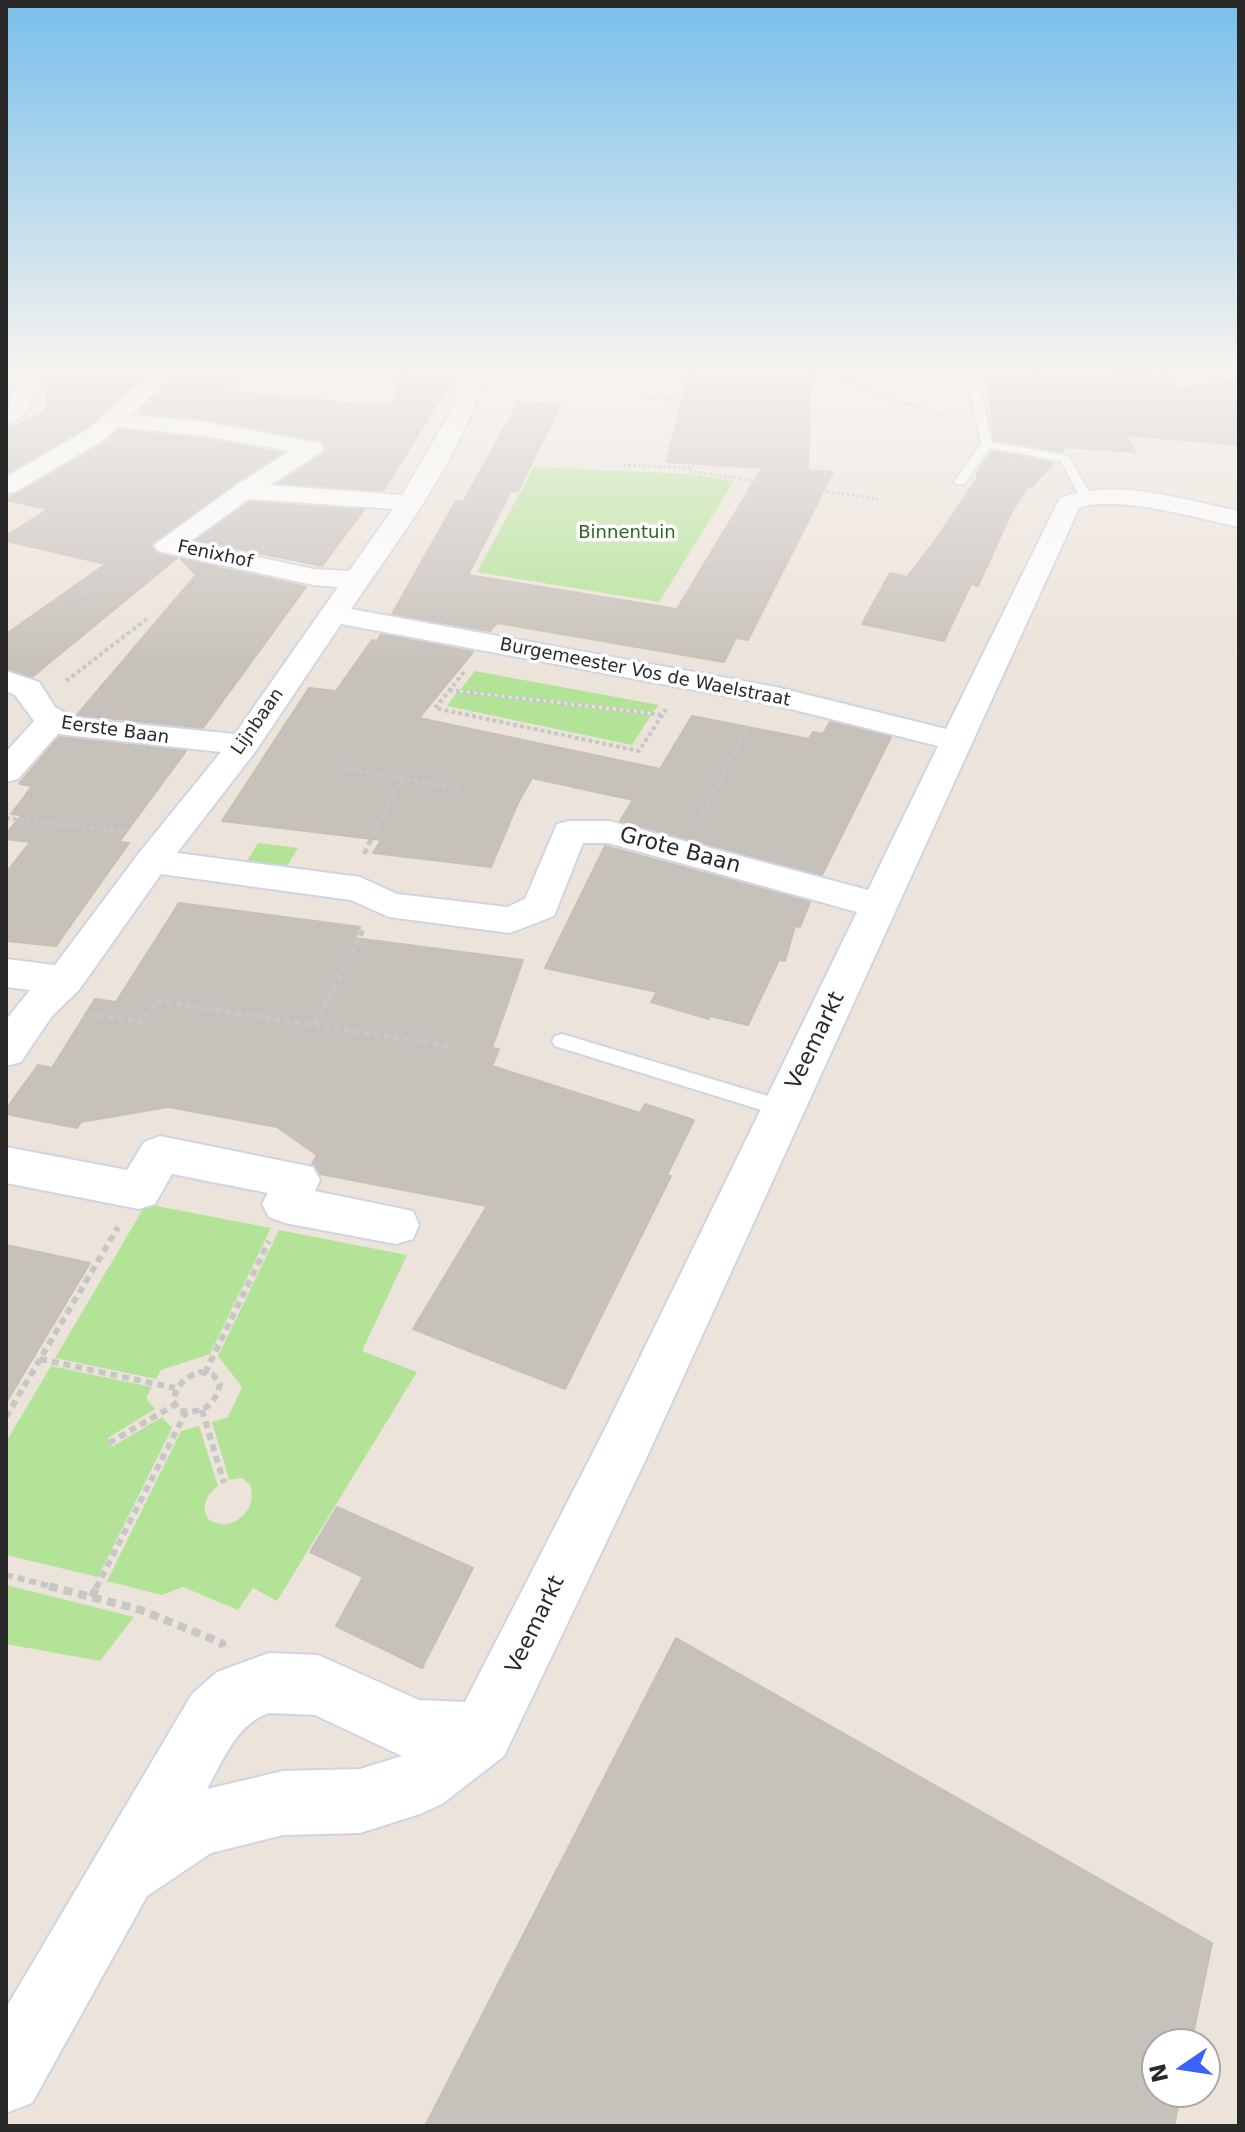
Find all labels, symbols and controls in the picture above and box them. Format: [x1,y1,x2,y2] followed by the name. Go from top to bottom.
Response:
[578,522,676,544] park label: Binnentuin
[175,537,255,573] street label: Fenixhof
[498,634,792,712] street label: Burgemeester Vos de Waelstraat
[227,685,289,759] street label: Lijnbaan
[60,713,170,749] street label: Eerste Baan
[617,822,743,880] street label: Grote Baan
[781,988,851,1094] street label: Veemarkt
[501,1572,571,1678] street label: Veemarkt
[1141,2028,1221,2108] north arrow
[1145,2061,1173,2085] text: N

